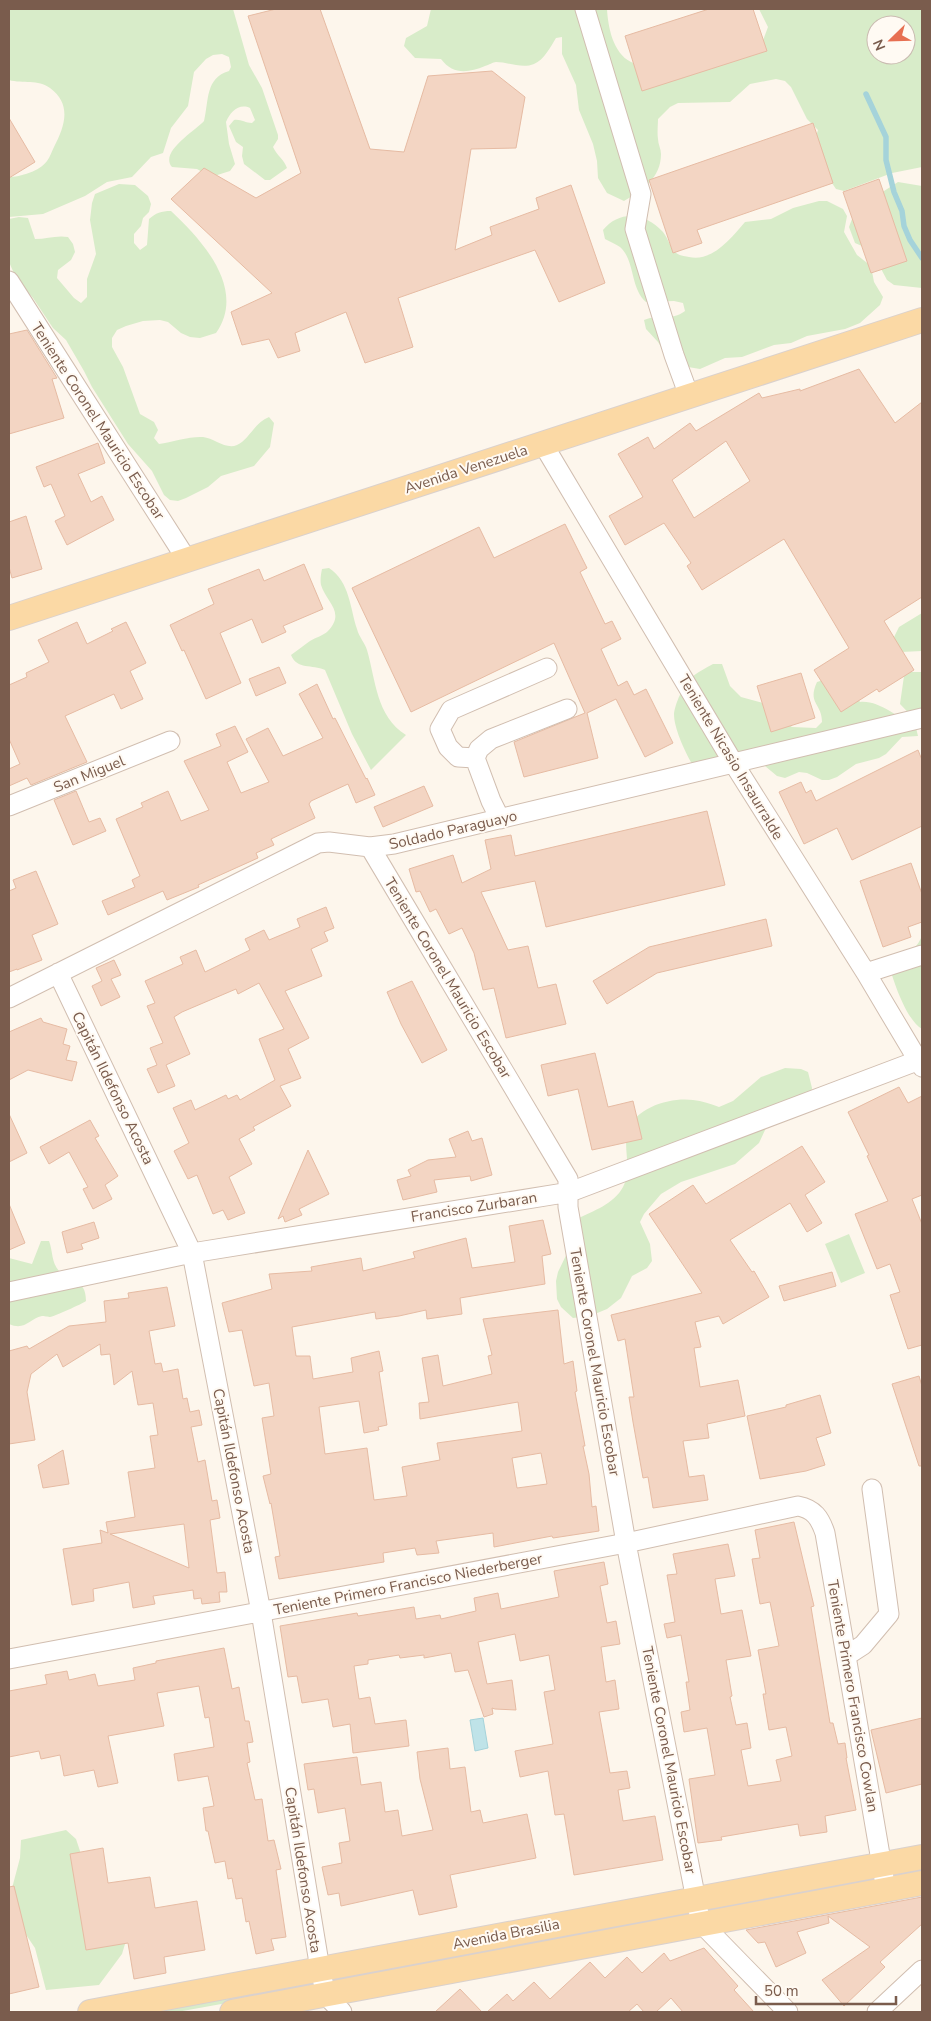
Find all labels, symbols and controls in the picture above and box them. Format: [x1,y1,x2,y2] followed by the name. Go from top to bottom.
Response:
[866,15,916,65] north arrow
[869,36,890,53] text: N
[27,319,170,524] street label: Teniente Coronel Mauricio Escobar
[402,440,530,498] street label: Avenida Venezuela
[674,671,788,843] street label: Teniente Nicasio Insaurralde
[50,750,128,797] street label: San Miguel
[387,806,519,854] street label: Soldado Paraguayo
[380,874,516,1083] street label: Teniente Coronel Mauricio Escobar
[67,1008,159,1168] street label: Capitán Ildefonso Acosta
[410,1187,538,1227] street label: Francisco Zurbaran
[565,1246,625,1478] street label: Teniente Coronel Mauricio Escobar
[208,1387,260,1555] street label: Capitán Ildefonso Acosta
[272,1548,545,1620] street label: Teniente Primero Francisco Niederberger
[823,1578,883,1814] street label: Teniente Primero Francisco Cowlan
[637,1645,701,1876] street label: Teniente Coronel Mauricio Escobar
[280,1786,326,1954] street label: Capitán Ildefonso Acosta
[451,1914,561,1954] street label: Avenida Brasilia
[756,1974,896,2006] scale bar
[764,1981,799,2001] text: 50 m

